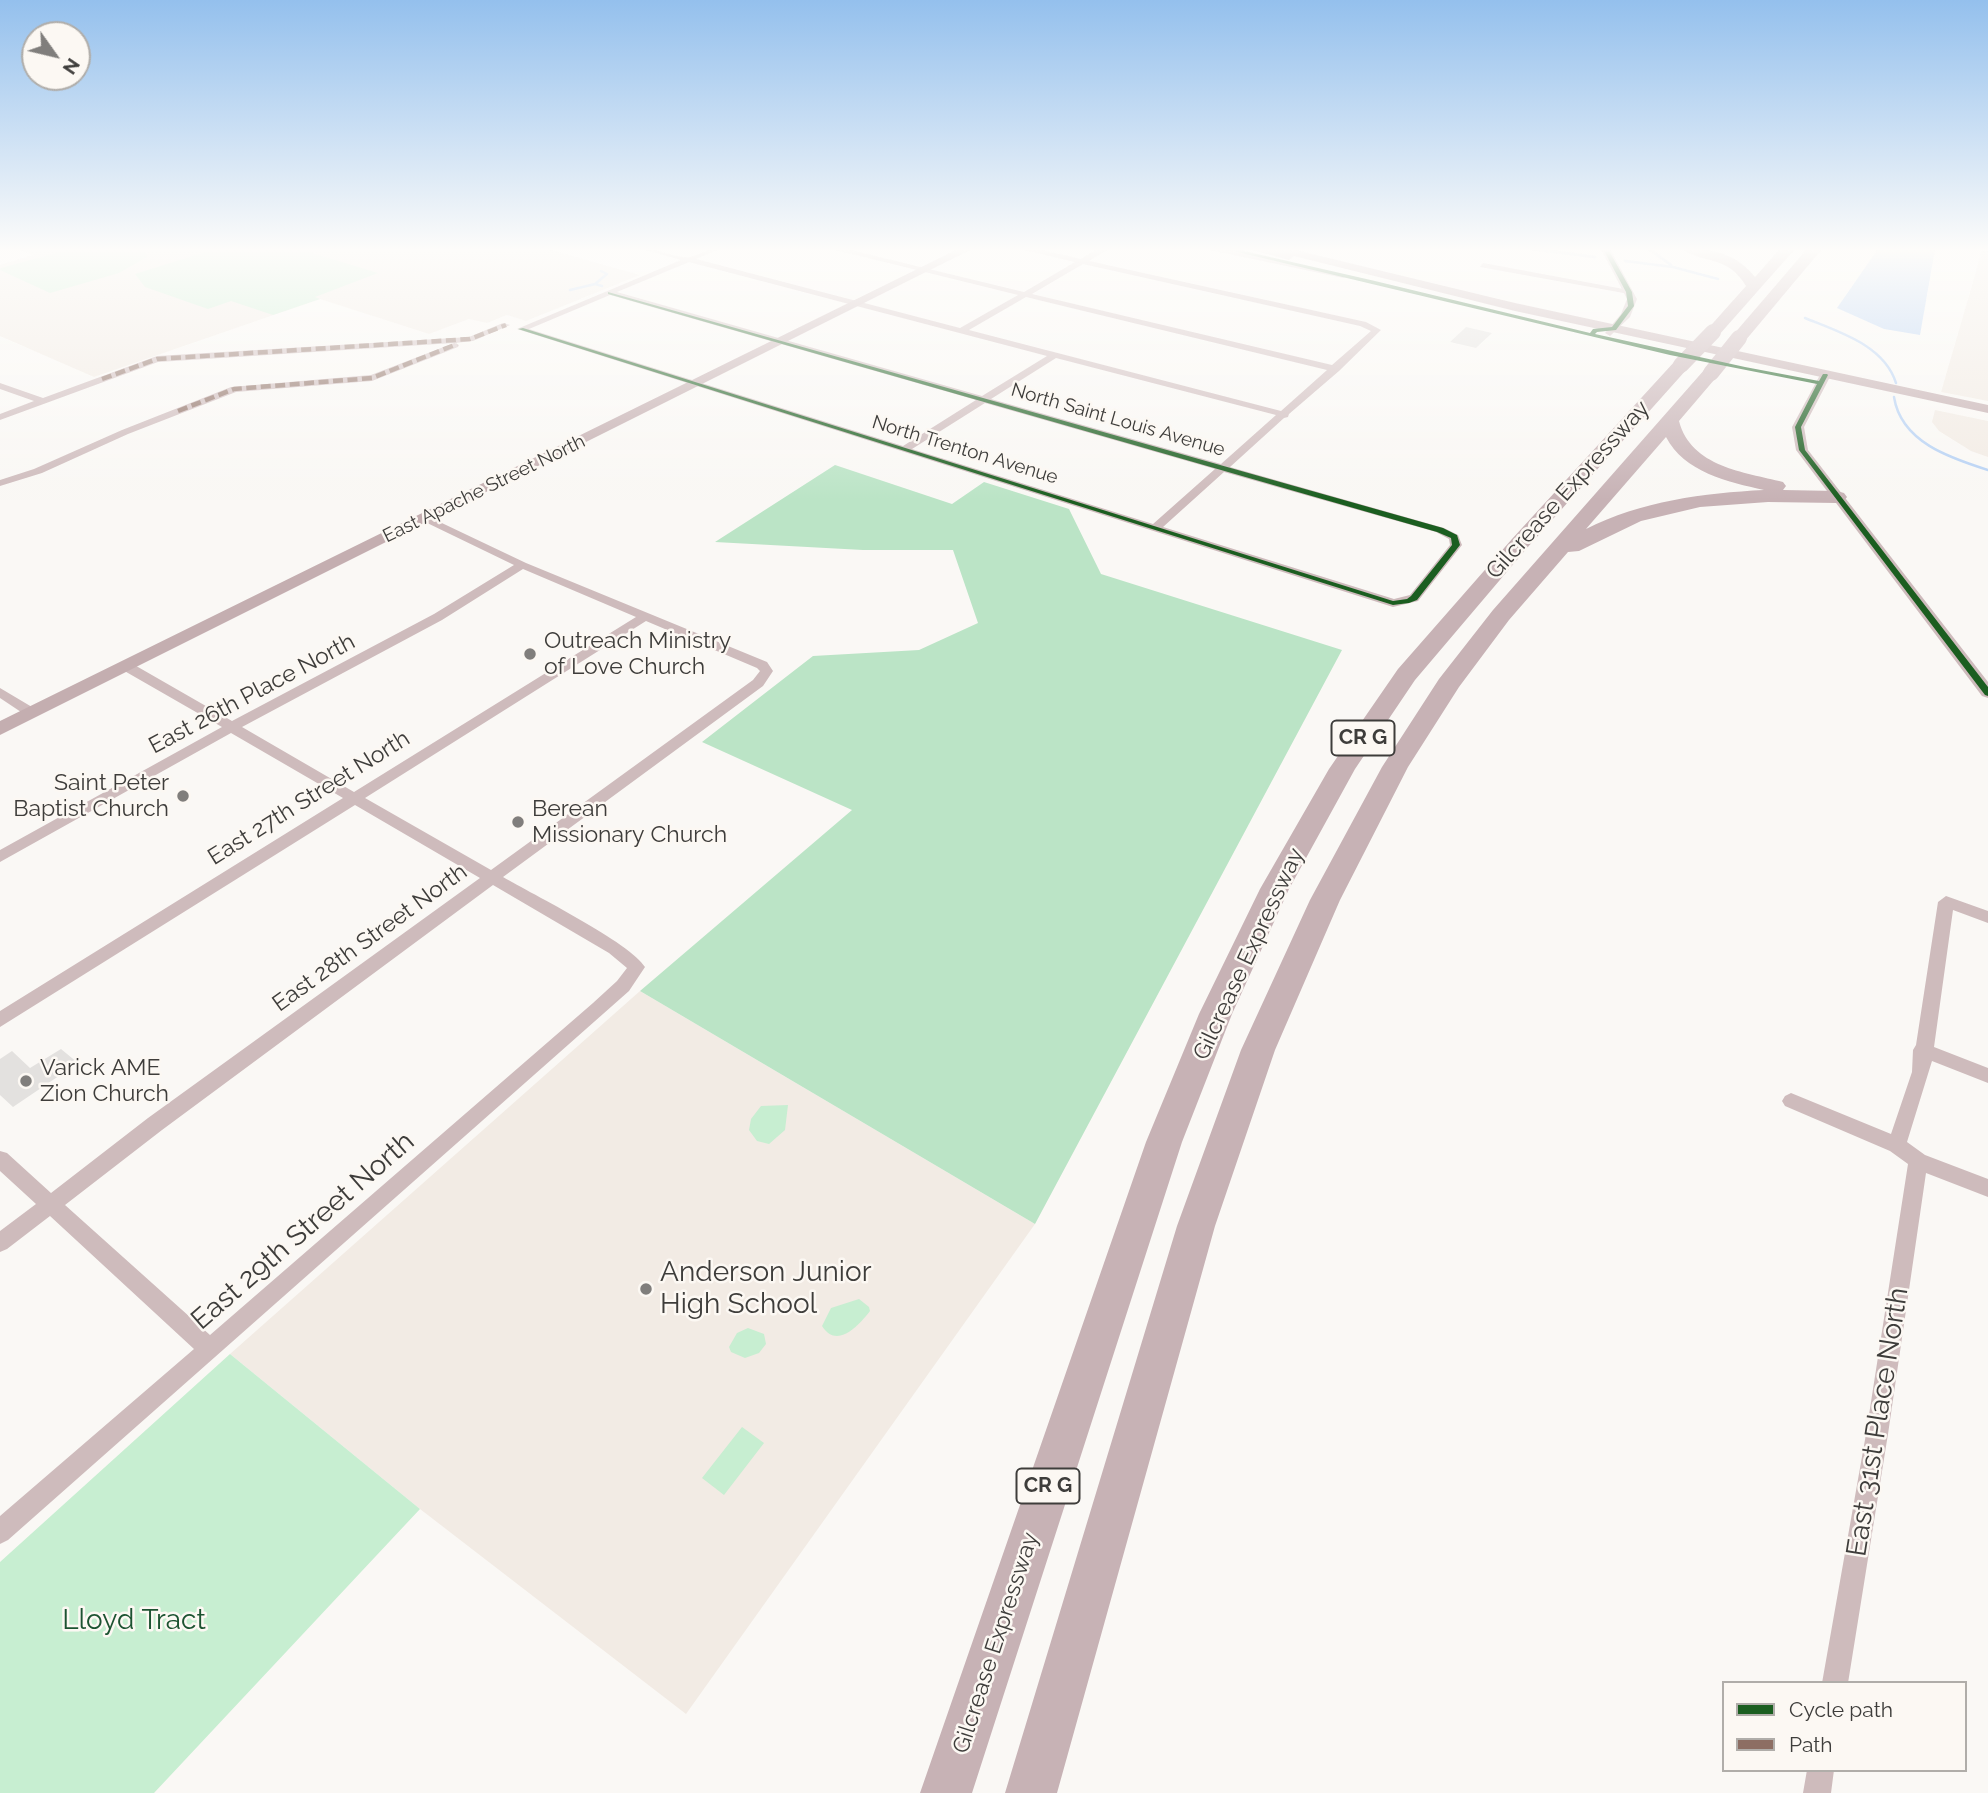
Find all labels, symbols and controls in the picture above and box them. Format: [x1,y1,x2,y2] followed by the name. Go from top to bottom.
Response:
[21,21,91,91] north arrow
[59,54,85,79] text: N
[1009,379,1227,461] street label: North Saint Louis Avenue
[1481,395,1655,585] street label: Gilcrease Expressway
[869,411,1061,489] street label: North Trenton Avenue
[379,430,589,548] street label: East Apache Street North
[544,627,731,681] place label: Outreach Ministry of Love Church
[144,628,360,760] street label: East 26th Place North
[522,646,538,662] marker: Outreach Ministry of Love Church
[1332,720,1394,756] road number: CR G
[203,725,415,871] street label: East 27th Street North
[13,769,169,823] place label: Saint Peter Baptist Church
[175,788,191,804] marker: Saint Peter Baptist Church
[532,795,727,849] place label: Berean Missionary Church
[510,814,526,830] marker: Berean Missionary Church
[1188,844,1310,1064] street label: Gilcrease Expressway
[267,858,473,1018] street label: East 28th Street North
[40,1054,169,1108] place label: Varick AME Zion Church
[18,1073,34,1089] marker: Varick AME Zion Church
[185,1125,421,1337] street label: East 29th Street North
[660,1256,871,1322] place label: Anderson Junior High School
[638,1281,654,1297] marker: Anderson Junior High School
[1840,1285,1916,1559] street label: East 31st Place North
[1016,1468,1080,1504] road number: CR G
[947,1529,1045,1757] street label: Gilcrease Expressway
[62,1604,206,1638] park label: Lloyd Tract
[1722,1681,1967,1772] legend
[1789,1697,1893,1722] text: Cycle path
[1789,1732,1833,1757] text: Path

